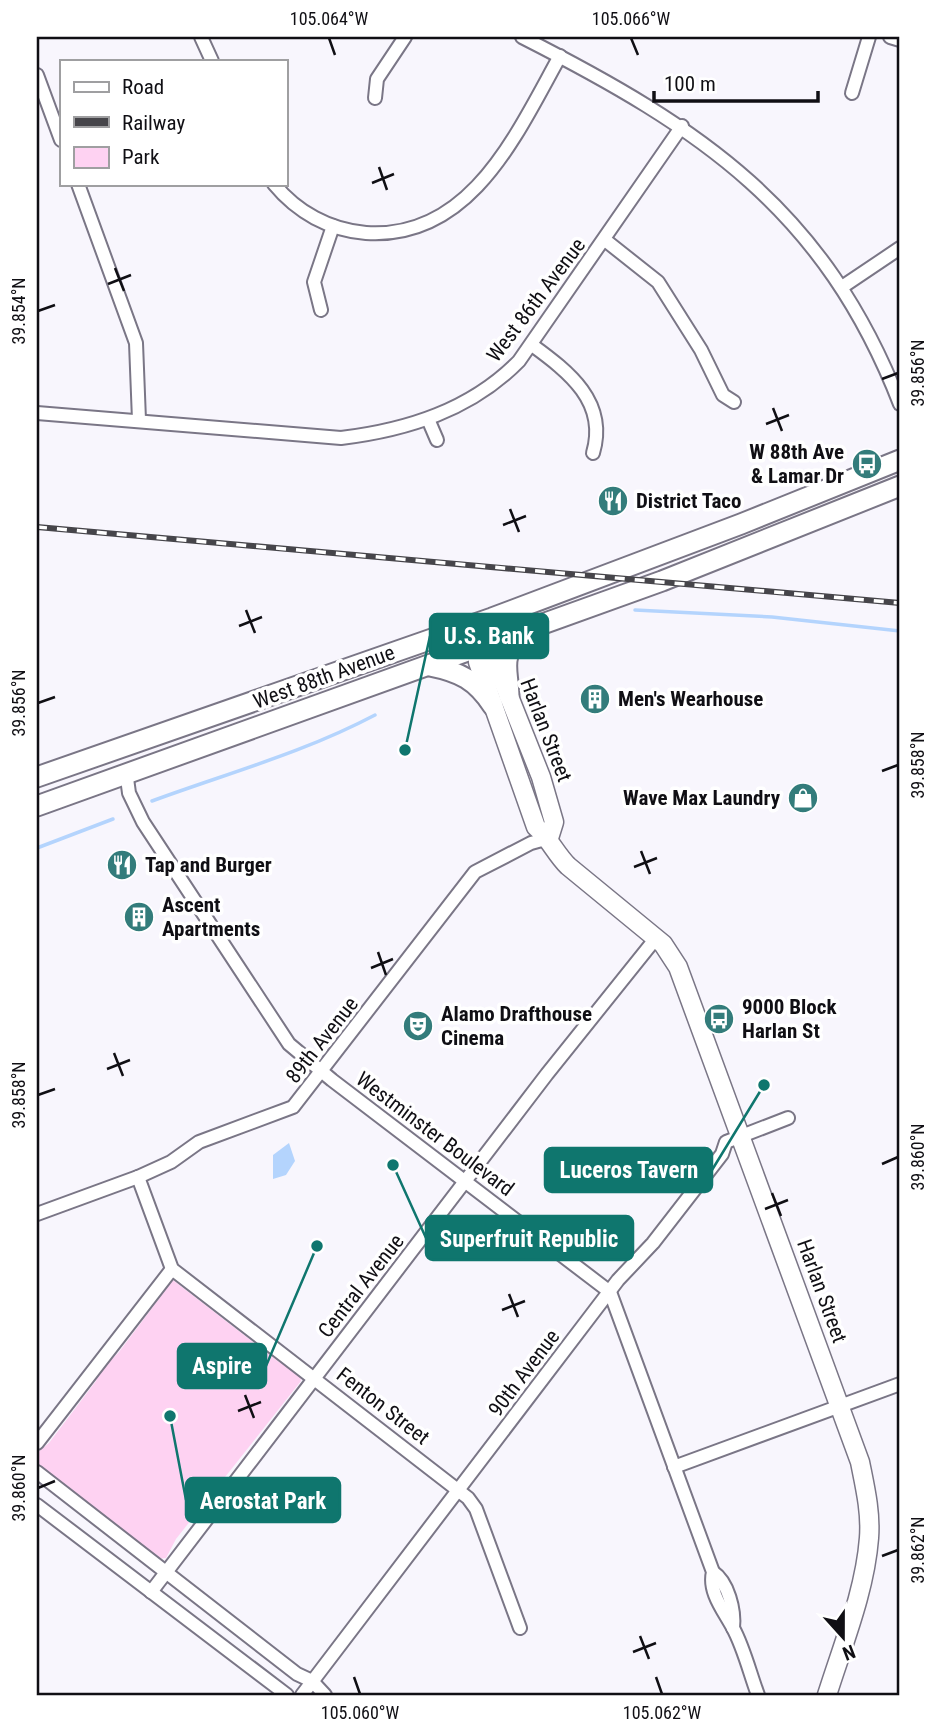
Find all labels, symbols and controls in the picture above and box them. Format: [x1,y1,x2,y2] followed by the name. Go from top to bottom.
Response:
[290,8,369,29] text: 105.064°W
[592,8,671,29] text: 105.066°W
[60,60,287,186] legend
[654,60,818,104] scale bar
[664,72,716,96] text: 100 m
[122,75,164,99] text: Road
[122,111,185,135] text: Railway
[122,145,160,169] text: Park
[482,233,590,367] street label: West 86th Avenue
[8,277,29,345] text: 39.854°N
[907,339,928,407] text: 39.856°N
[749,440,844,488] place label: W 88th Ave & Lamar Dr
[850,447,884,481] bus stop icon: W 88th Ave & Lamar Dr
[596,484,630,518] restaurant icon: District Taco
[636,489,741,513] place label: District Taco
[430,614,548,658] callout: U.S. Bank
[444,623,535,650] text: U.S. Bank
[250,640,398,714] street label: West 88th Avenue
[8,669,29,737] text: 39.856°N
[515,675,577,785] street label: Harlan Street
[578,682,612,716] building icon: Men's Wearhouse
[618,687,763,711] place label: Men's Wearhouse
[907,731,928,799] text: 39.858°N
[786,781,820,815] shop icon: Wave Max Laundry
[623,786,781,810] place label: Wave Max Laundry
[105,848,139,882] restaurant icon: Tap and Burger
[145,853,272,877] place label: Tap and Burger
[162,893,260,941] place label: Ascent Apartments
[122,900,156,934] building icon: Ascent Apartments
[281,992,363,1088] street label: 89th Avenue
[742,995,837,1043] place label: 9000 Block Harlan St
[441,1002,592,1050] place label: Alamo Drafthouse Cinema
[702,1002,736,1036] bus stop icon: 9000 Block Harlan St
[401,1009,435,1043] theatre icon: Alamo Drafthouse Cinema
[8,1061,29,1129] text: 39.858°N
[351,1067,519,1201] street label: Westminster Boulevard
[907,1123,928,1191] text: 39.860°N
[545,1148,712,1192] callout: Luceros Tavern
[560,1157,698,1184] text: Luceros Tavern
[426,1216,633,1260] callout: Superfruit Republic
[440,1226,618,1253] text: Superfruit Republic
[313,1230,409,1342] street label: Central Avenue
[792,1236,852,1346] street label: Harlan Street
[484,1325,564,1421] street label: 90th Avenue
[178,1344,266,1388] callout: Aspire
[192,1353,252,1380] text: Aspire
[332,1362,434,1450] street label: Fenton Street
[8,1454,29,1522] text: 39.860°N
[186,1478,340,1522] callout: Aerostat Park
[200,1488,327,1515] text: Aerostat Park
[907,1516,928,1584] text: 39.862°N
[808,1602,878,1672] north arrow
[839,1640,858,1665] text: N
[321,1702,400,1723] text: 105.060°W
[623,1702,702,1723] text: 105.062°W

